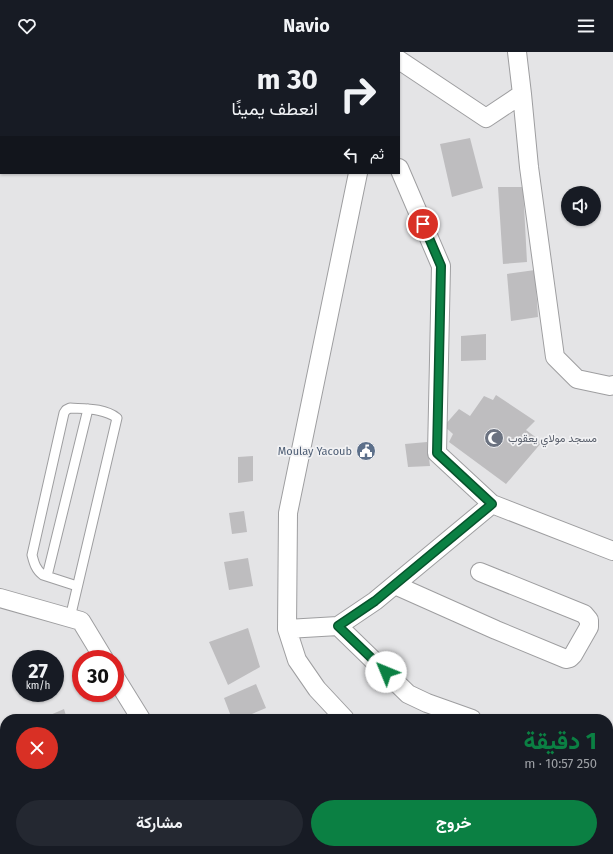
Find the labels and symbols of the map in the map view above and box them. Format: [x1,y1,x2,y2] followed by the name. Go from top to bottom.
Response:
[406,207,440,241] pin
[483,427,505,449] mosque icon: مسجد مولاي يعقوب
[508,432,597,448] place label: مسجد مولاي يعقوب
[355,440,377,462] public building icon: Moulay Yacoub
[278,445,352,458] place label: Moulay Yacoub
[72,650,124,702] speed limit sign: 30
[365,651,407,693] position arrow

